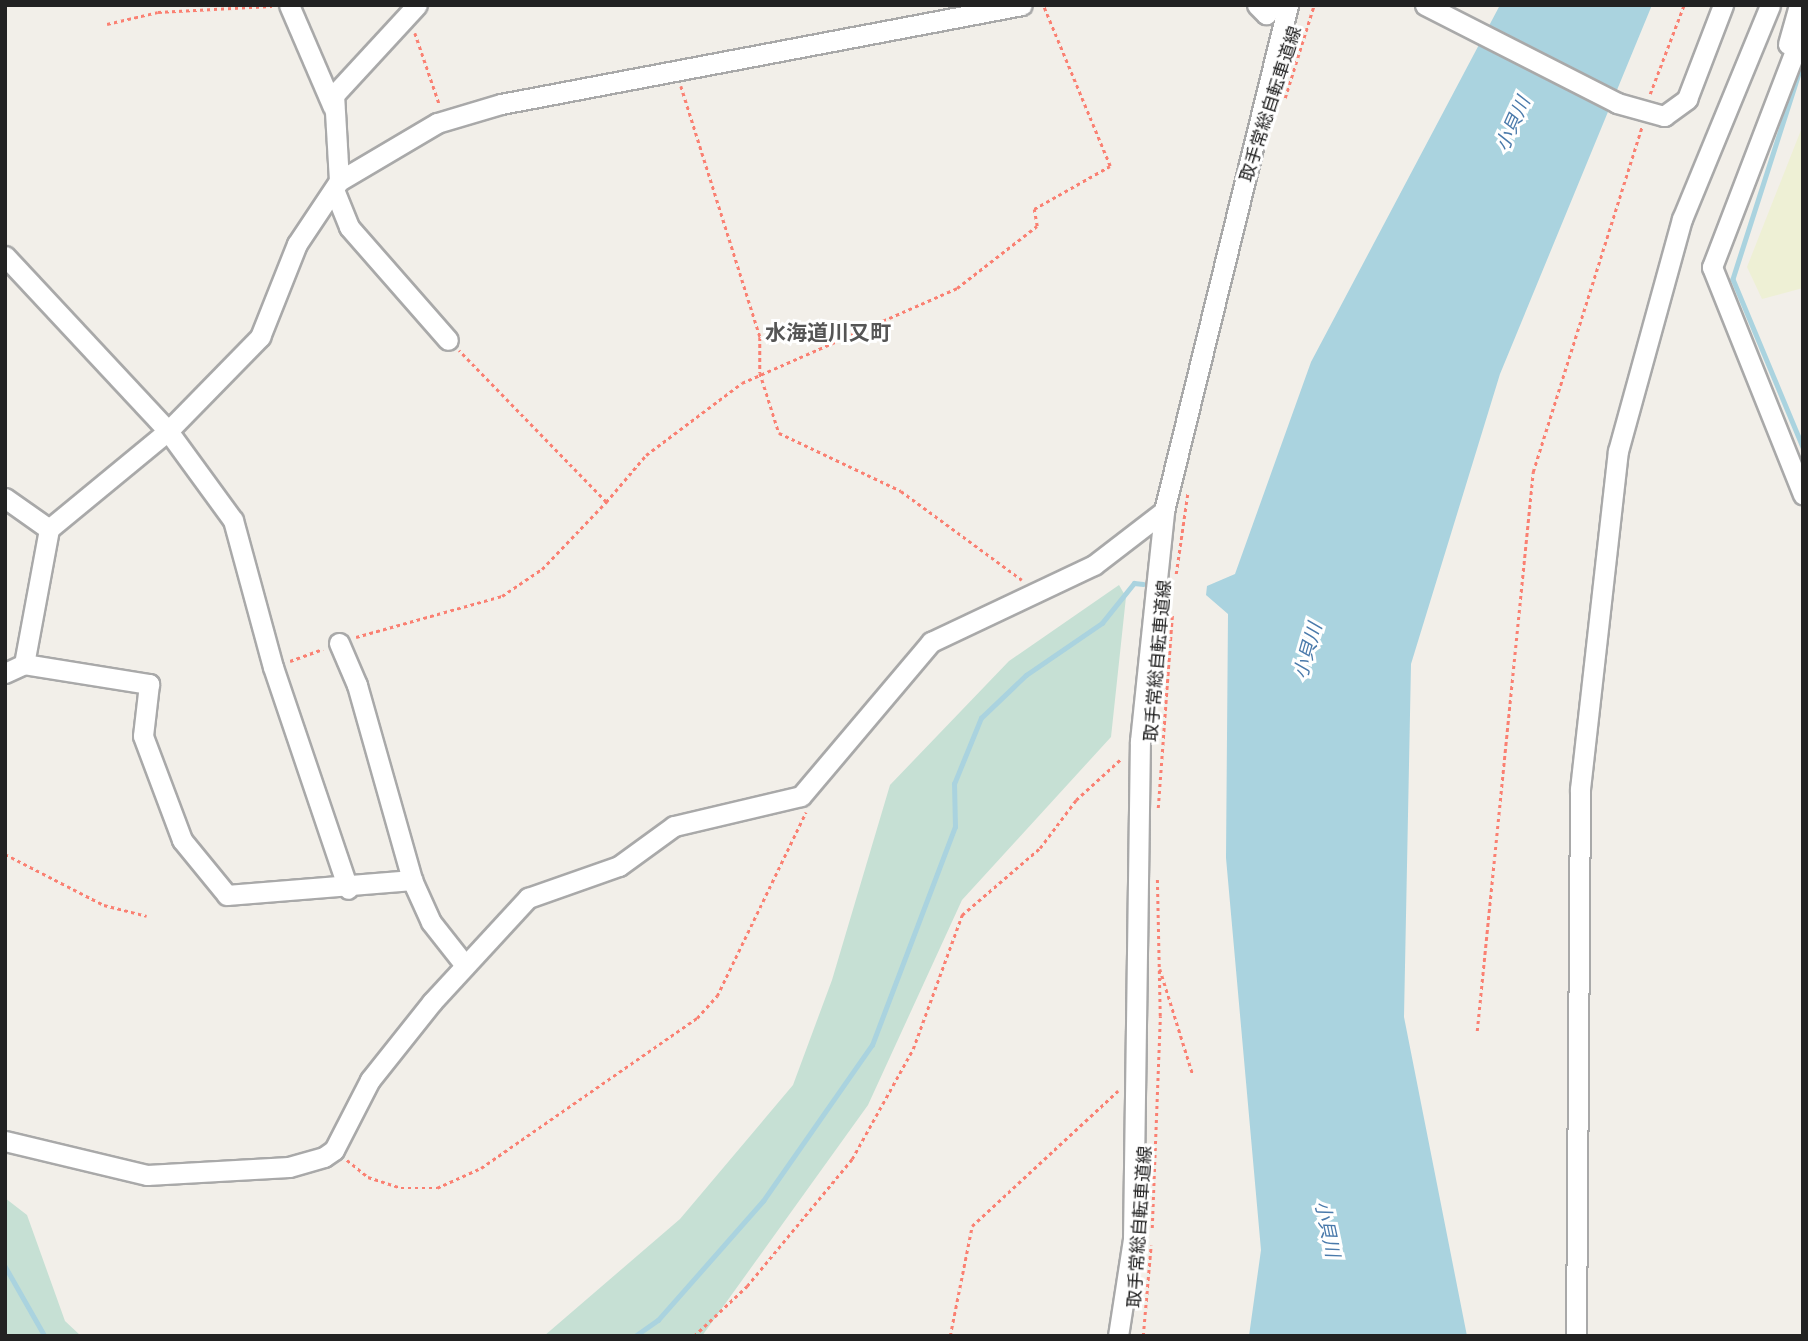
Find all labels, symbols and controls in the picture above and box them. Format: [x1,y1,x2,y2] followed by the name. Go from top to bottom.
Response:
[1235,24,1305,184] street label: 取手常総自転車道線
[1491,93,1535,155] water label: 小貝川
[765,319,891,345] district label: 水海道川又町
[1139,579,1175,743] street label: 取手常総自転車道線
[1289,620,1327,682] water label: 小貝川
[1123,1145,1155,1309] street label: 取手常総自転車道線
[1310,1199,1344,1259] water label: 小貝川

